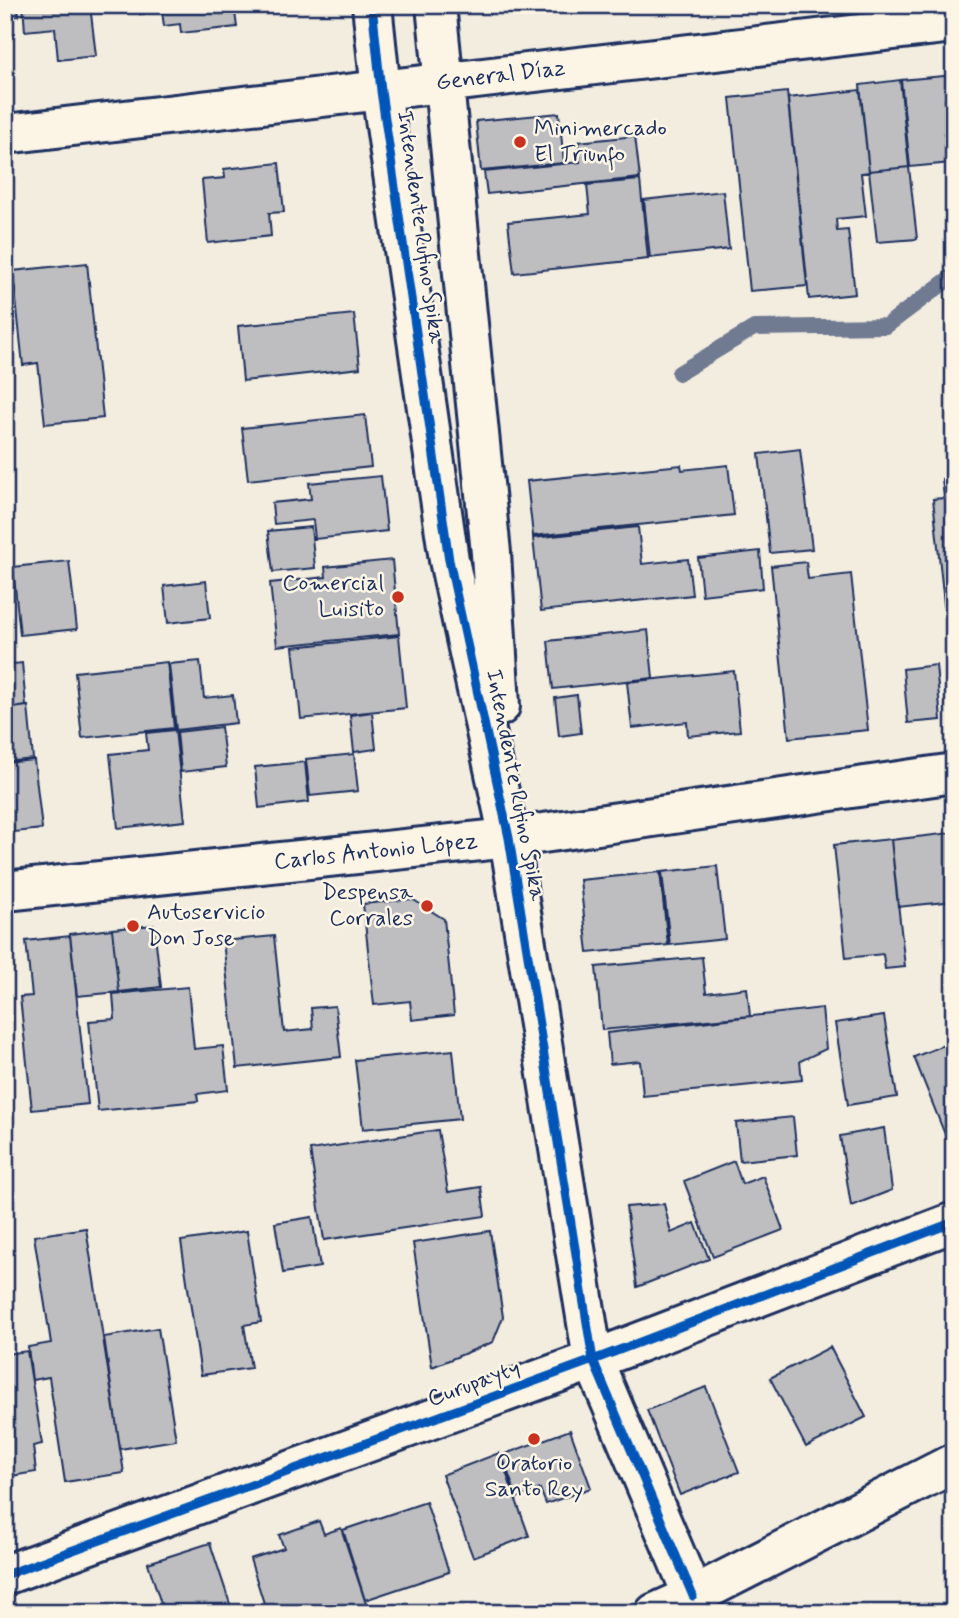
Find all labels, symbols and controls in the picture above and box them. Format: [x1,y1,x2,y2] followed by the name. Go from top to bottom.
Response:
[434,54,567,98] street label: General Díaz
[389,108,451,346] street label: Intendente Rufino Spika
[534,114,667,171] place label: Minimercado El Triunfo
[512,134,528,150] marker: Minimercado El Triunfo
[282,569,384,625] place label: Comercial Luisito
[390,589,406,605] marker: Comercial Luisito
[478,667,552,903] street label: Intendente Rufino Spika
[273,826,479,878] street label: Carlos Antonio López
[322,878,413,934] place label: Despensa Corrales
[147,898,265,954] place label: Autoservicio Don Jose
[419,898,435,914] marker: Despensa Corrales
[125,918,141,934] marker: Autoservicio Don Jose
[424,1353,524,1415] street label: Curupayty
[526,1431,542,1447] marker: Oratorio Santo Rey
[485,1449,583,1505] place label: Oratorio Santo Rey

